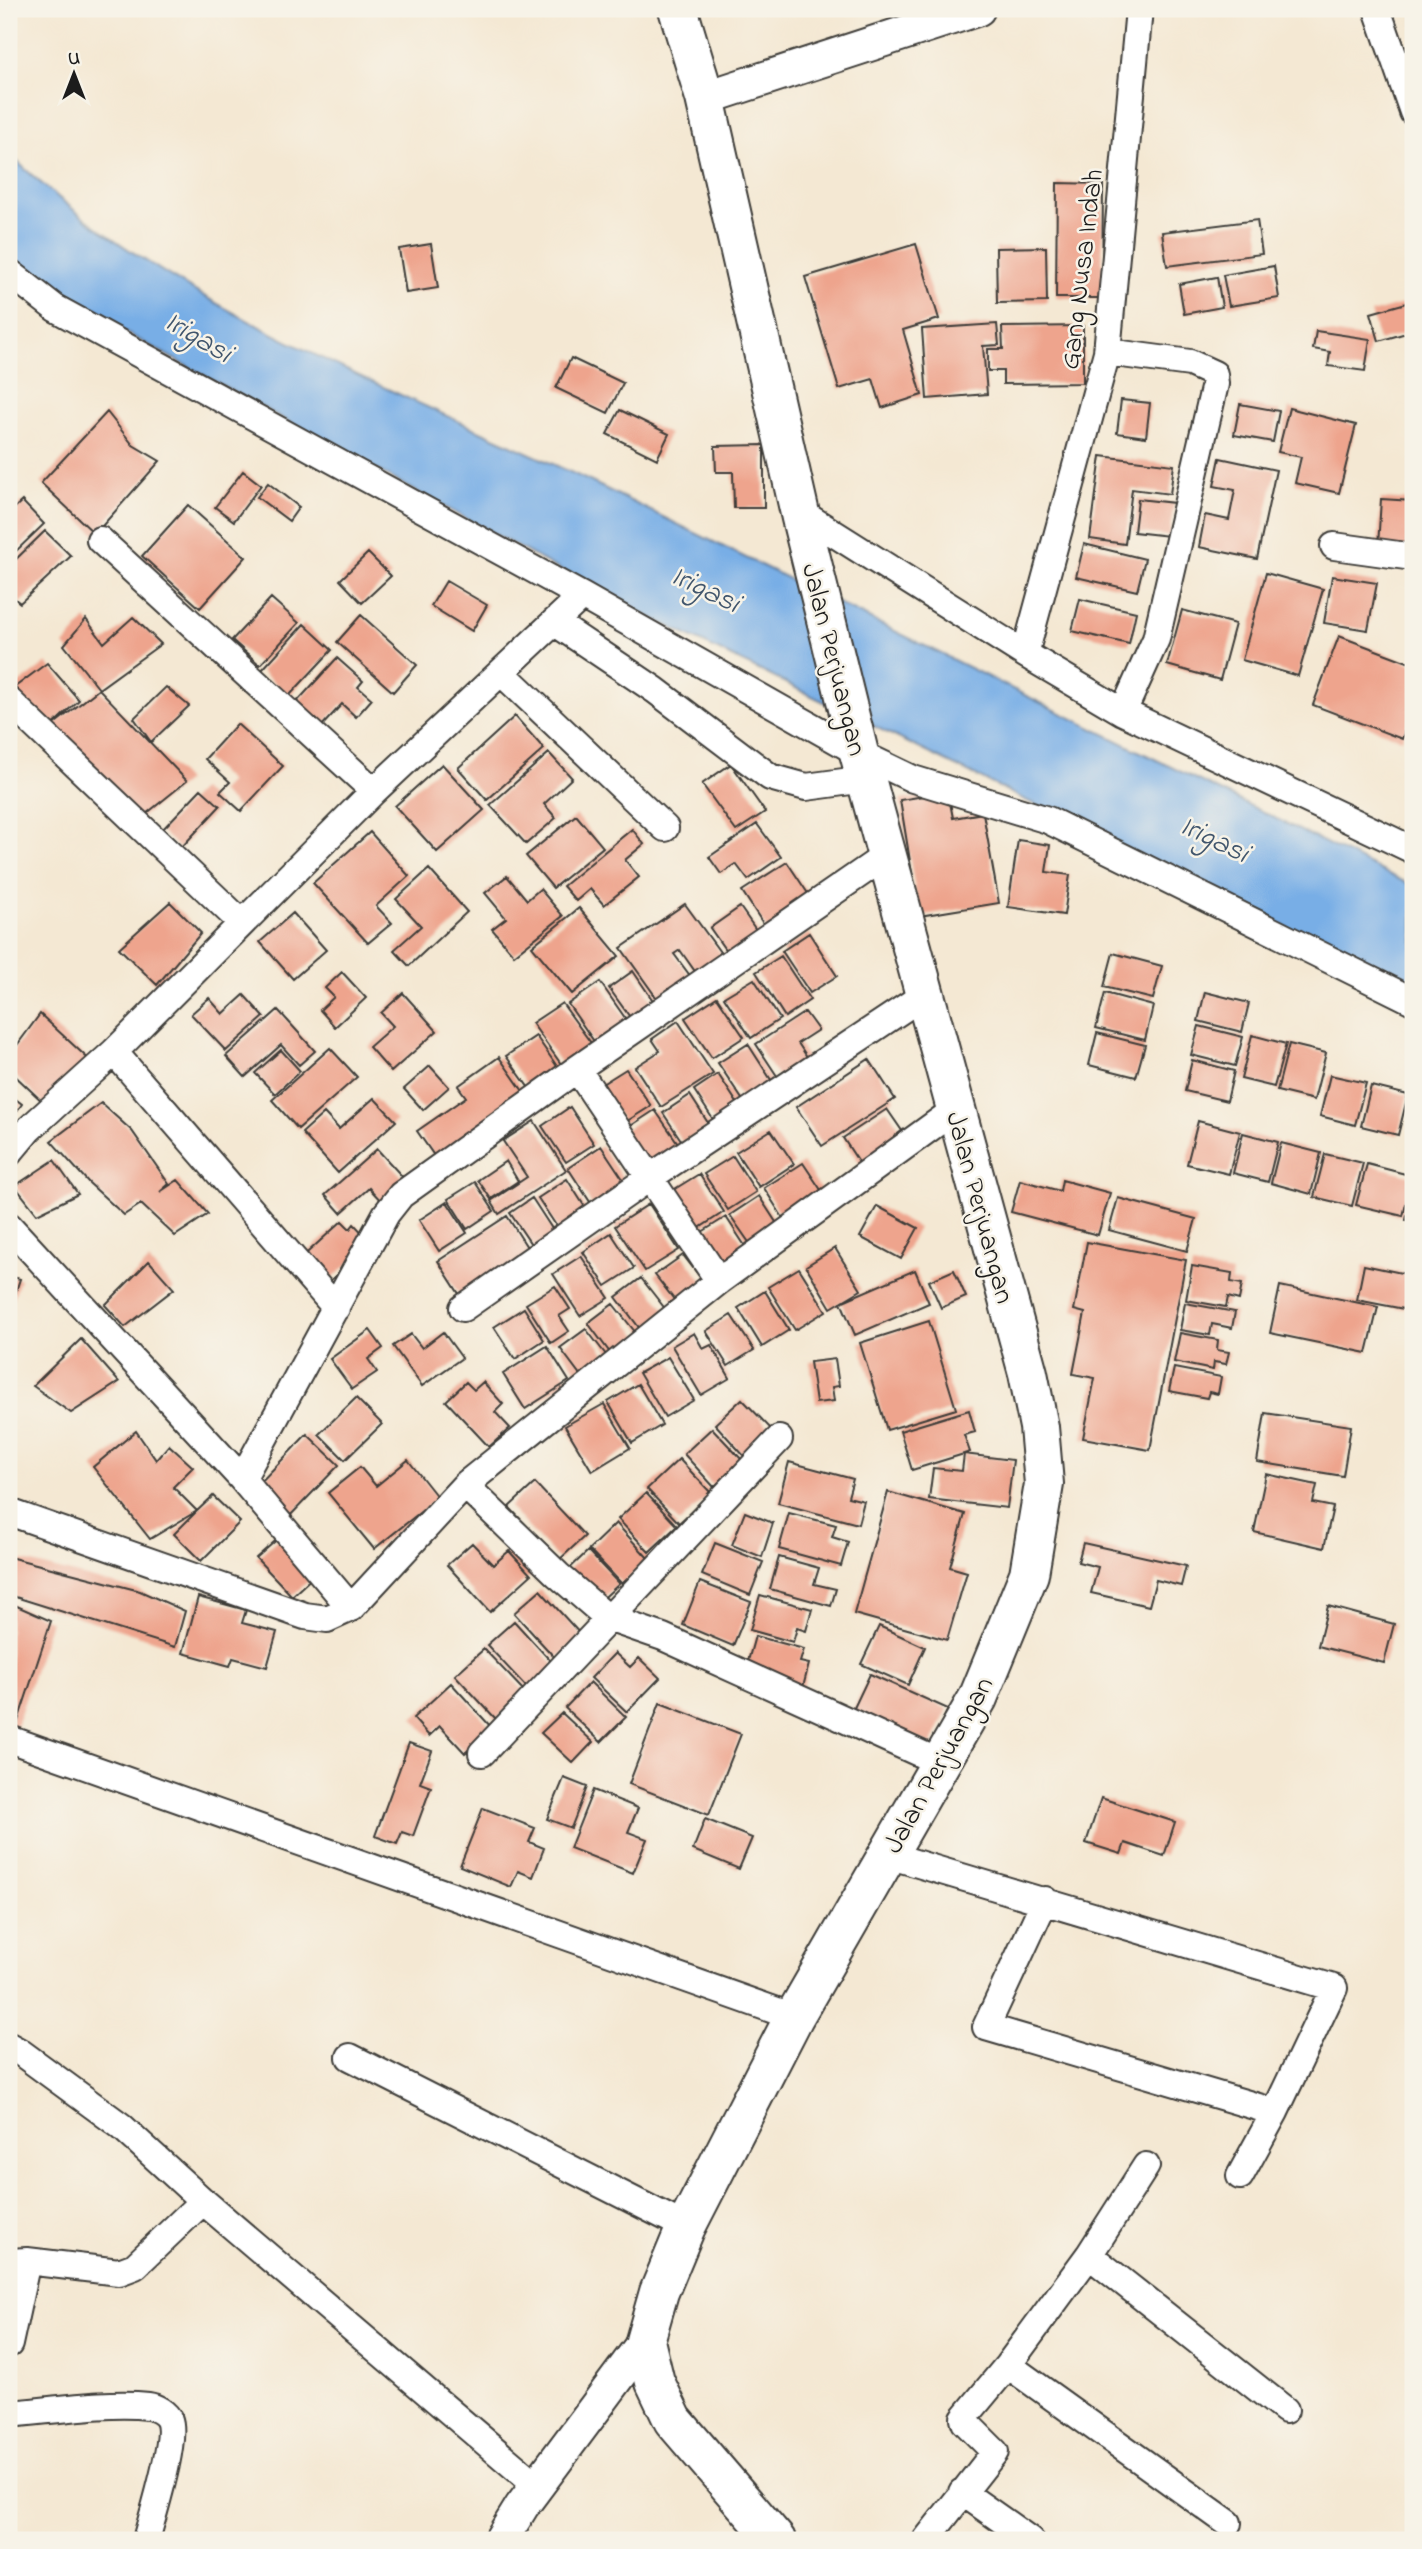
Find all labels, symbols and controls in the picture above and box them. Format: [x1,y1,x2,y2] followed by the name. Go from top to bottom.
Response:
[38,38,108,108] north arrow
[68,46,80,73] text: U
[1051,167,1116,372] street label: Gang Nusa Indah
[155,301,242,377] water label: Irigasi
[663,555,749,627] water label: Irigasi
[789,559,876,760] street label: Jalan Perjuangan
[1172,805,1258,877] water label: Irigasi
[933,1107,1024,1308] street label: Jalan Perjuangan
[874,1670,1006,1862] street label: Jalan Perjuangan

